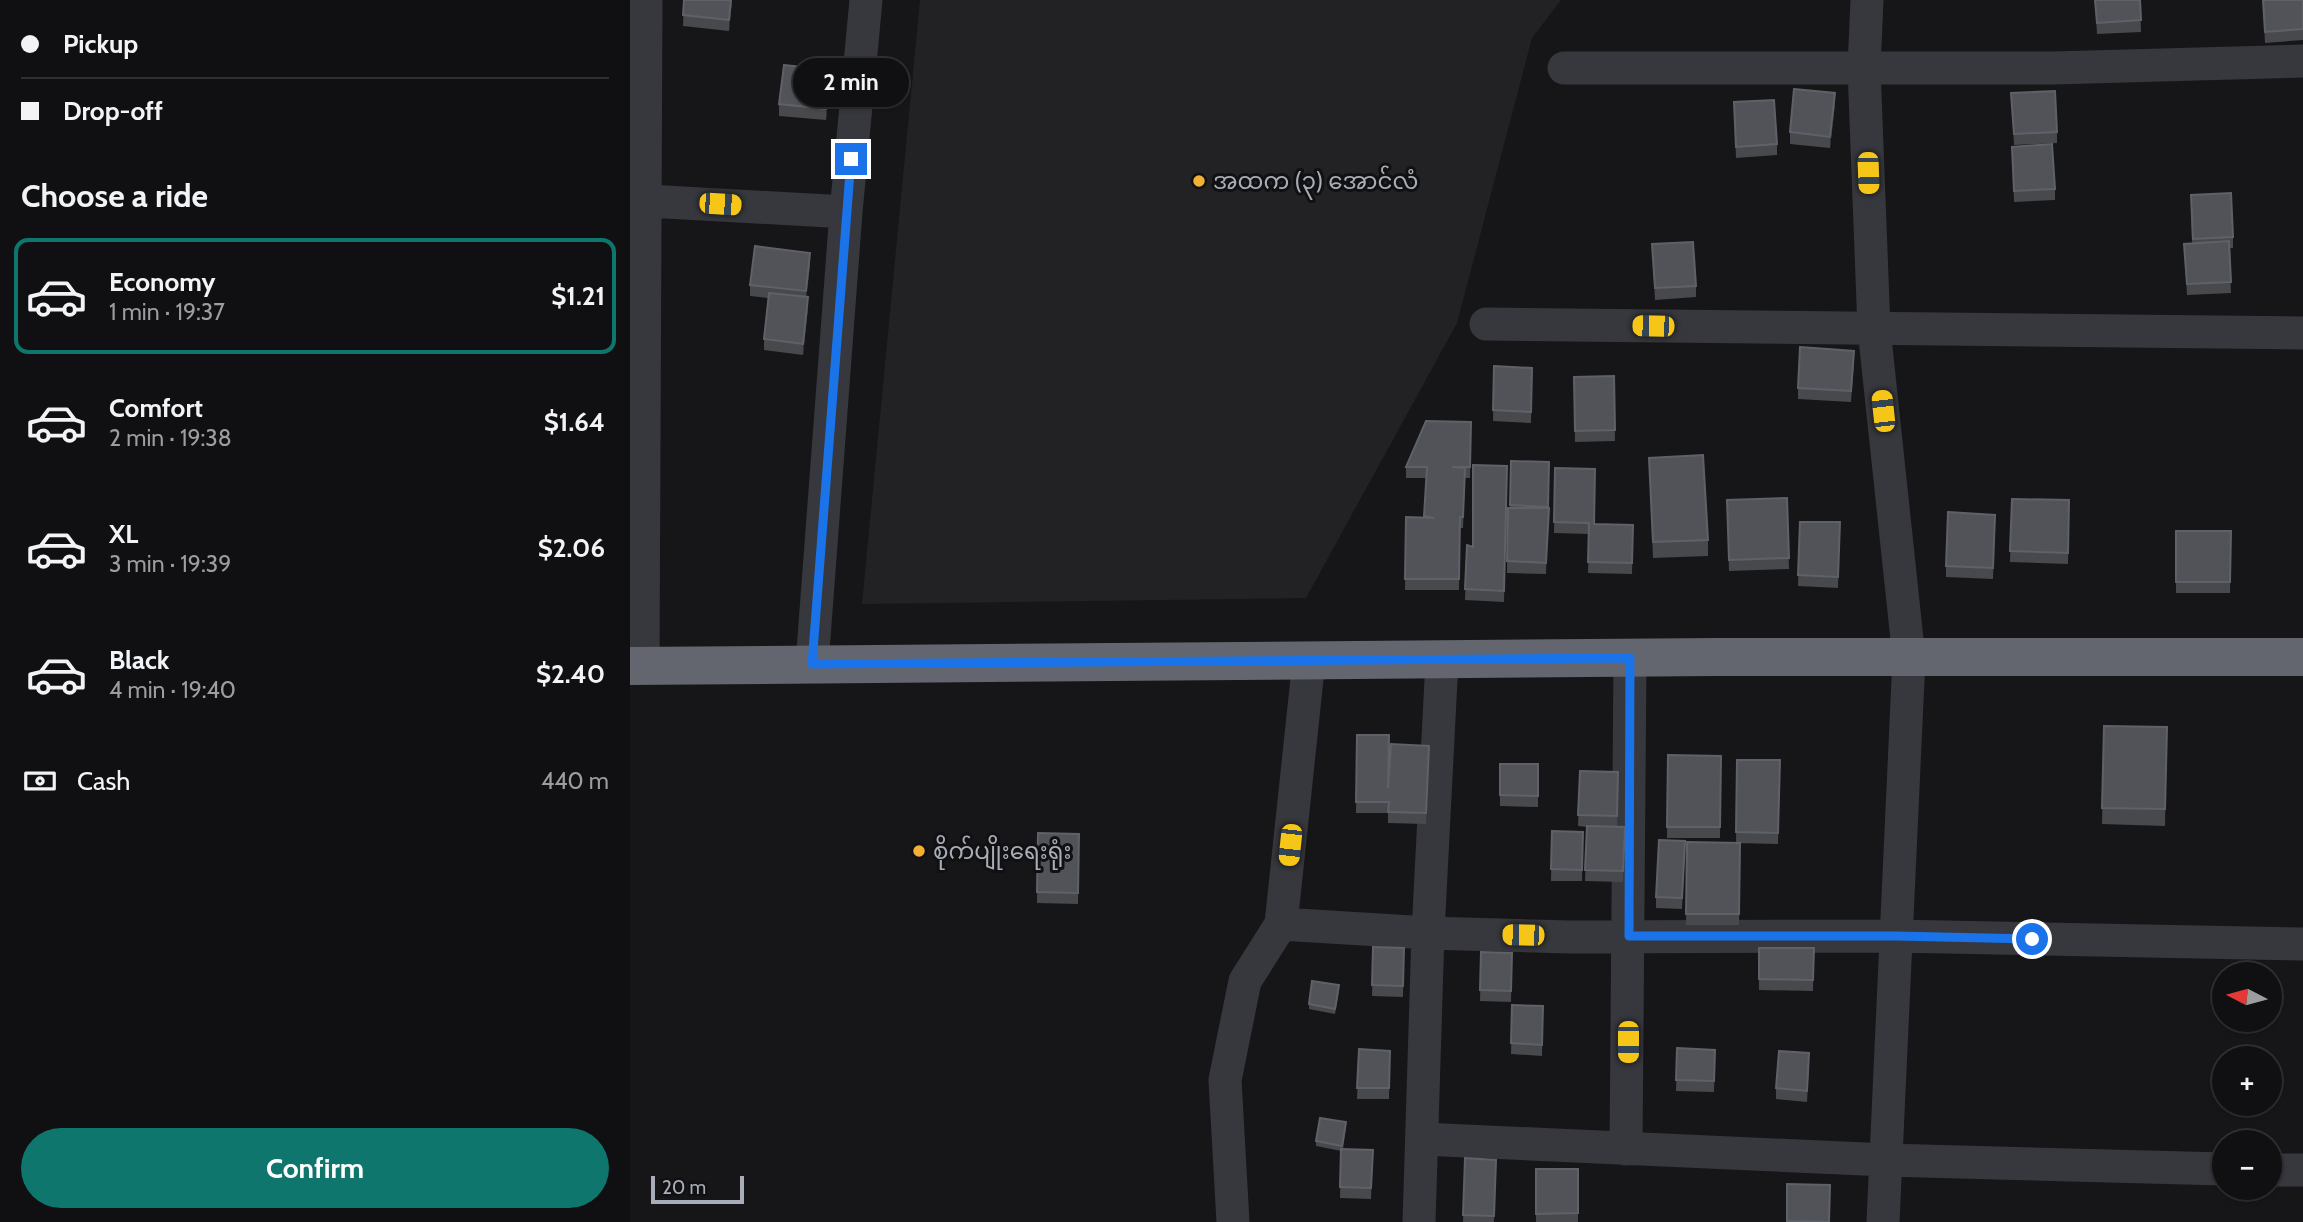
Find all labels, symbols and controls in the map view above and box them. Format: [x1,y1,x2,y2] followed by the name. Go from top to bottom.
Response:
[63,28,138,60] text: Pickup
[793,58,909,106] callout: 2 min
[823,68,879,96] text: 2 min
[63,95,163,127] text: Drop-off
[835,143,867,175] route end
[1857,152,1880,194] car
[1213,165,1418,200] place label: အထက (၃) အောင်လံ
[1191,173,1207,189] marker: အထက (၃) အောင်လံ
[21,176,208,215] text: Choose a ride
[699,192,742,216] car
[25,265,88,328] icon: car
[109,266,215,298] text: Economy
[551,280,605,312] text: $1.21
[109,298,225,326] text: 1 min · 19:37
[1632,315,1675,337] car
[1871,389,1896,433] car
[25,391,88,454] icon: car
[109,392,203,424] text: Comfort
[544,406,605,438] text: $1.64
[109,424,232,452] text: 2 min · 19:38
[25,517,88,580] icon: car
[109,518,138,550] text: XL
[538,532,605,564] text: $2.06
[109,550,231,578] text: 3 min · 19:39
[25,643,88,706] icon: car
[109,644,169,676] text: Black
[536,658,605,690] text: $2.40
[109,676,236,704] text: 4 min · 19:40
[21,762,59,800] icon: cash
[77,765,130,797] text: Cash
[541,767,609,795] text: 440 m
[1278,823,1303,867] car
[933,835,1071,870] place label: စိုက်ပျိုးရေးရုံး
[911,843,927,859] marker: စိုက်ပျိုးရေးရုံး
[2016,923,2048,955] route start
[1502,924,1545,946] car
[2212,962,2282,1032] north arrow
[2212,962,2282,1200] map controls
[1618,1021,1639,1063] car
[2212,1046,2282,1116] button: +
[21,1128,609,1208] button: Confirm
[2212,1130,2282,1200] button: −
[651,1173,744,1205] scale bar
[662,1176,706,1199] text: 20 m

